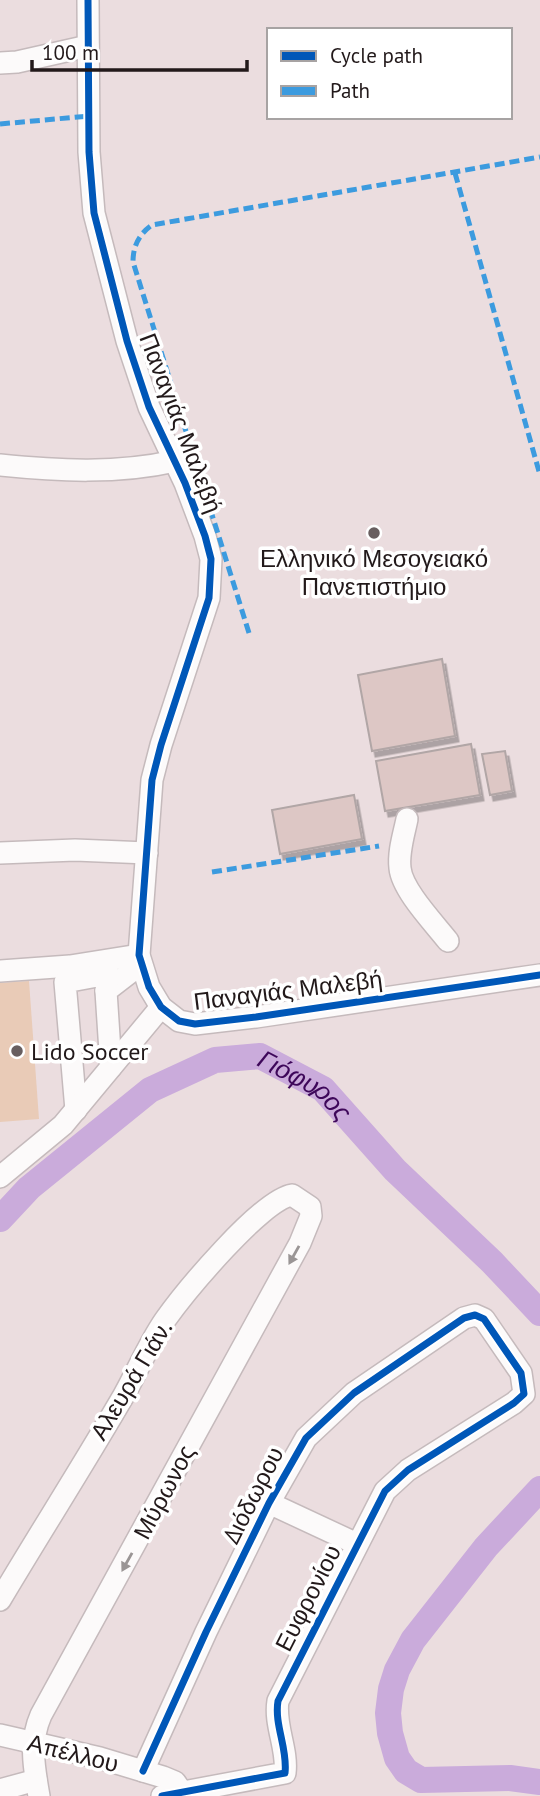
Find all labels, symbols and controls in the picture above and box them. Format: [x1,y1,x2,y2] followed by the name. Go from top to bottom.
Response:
[32,28,247,72] scale bar
[267,28,512,119] legend
[42,39,99,66] text: 100 m
[330,42,423,69] text: Cycle path
[330,77,370,104] text: Path
[132,329,230,517] street label: Παναγιάς Μαλεβή
[366,525,382,541] marker: Ελληνικό Μεσογειακό Πανεπιστήμιο
[260,543,488,602] place label: Ελληνικό Μεσογειακό Πανεπιστήμιο
[192,963,384,1017] street label: Παναγιάς Μαλεβή
[31,1036,149,1067] place label: Lido Soccer
[253,1042,360,1128] water label: Γιόφυρος
[9,1043,25,1059] marker: Lido Soccer
[288,1245,300,1265] one-way arrow
[83,1314,179,1446] street label: Αλευρά Γιάν.
[126,1440,202,1544] street label: Μύρωνος
[215,1441,291,1549] street label: Διόδωρου
[268,1540,348,1656] street label: Ευφρονίου
[121,1553,133,1573] one-way arrow
[24,1727,122,1779] street label: Απέλλου

